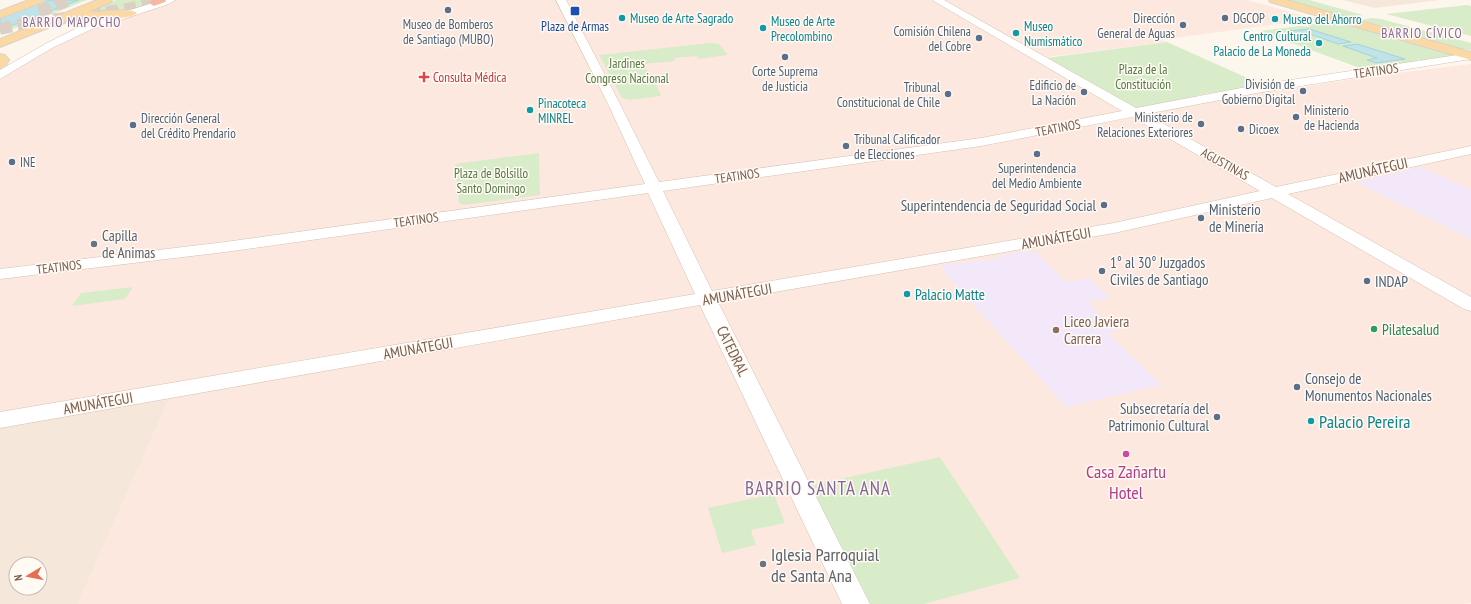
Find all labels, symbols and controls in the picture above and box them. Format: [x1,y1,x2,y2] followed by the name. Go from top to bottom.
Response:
[443,5,453,15] marker: Museo de Bomberos de Santiago (MUBO)
[569,5,581,17] marker: Plaza de Armas
[630,10,734,27] place label: Museo de Arte Sagrado
[1097,10,1175,42] place label: Dirección General de Aguas
[1233,10,1265,27] place label: DGCOP
[1283,11,1362,28] place label: Museo del Ahorro
[617,13,627,23] marker: Museo de Arte Sagrado
[771,13,835,45] place label: Museo de Arte Precolombino
[1220,13,1230,23] marker: DGCOP
[23,14,122,31] district label: BARRIO MAPOCHO
[1270,14,1280,24] marker: Museo del Ahorro
[403,16,493,48] place label: Museo de Bomberos de Santiago (MUBO)
[541,18,609,35] place label: Plaza de Armas
[1024,18,1083,50] place label: Museo Numismático
[1178,20,1188,30] marker: Dirección General de Aguas
[758,23,768,33] marker: Museo de Arte Precolombino
[893,23,971,55] place label: Comisión Chilena del Cobre
[1381,25,1463,42] district label: BARRIO CÍVICO
[1011,28,1021,38] marker: Museo Numismático
[1214,28,1311,60] place label: Centro Cultural Palacio de La Moneda
[974,33,984,43] marker: Comisión Chilena del Cobre
[1314,38,1324,48] marker: Centro Cultural Palacio de La Moneda
[780,52,790,62] marker: Corte Suprema de Justicia
[585,55,669,87] park label: Jardines Congreso Nacional
[1352,59,1400,83] street label: TEATINOS
[1115,61,1171,93] park label: Plaza de la Constitución
[752,63,818,95] place label: Corte Suprema de Justicia
[433,69,506,86] place label: Consulta Médica
[418,71,430,83] marker: Consulta Médica
[1222,76,1295,108] place label: División de Gobierno Digital
[1029,77,1076,109] place label: Edificio de La Nación
[837,79,940,111] place label: Tribunal Constitucional de Chile
[1298,86,1308,96] marker: División de Gobierno Digital
[1079,87,1089,97] marker: Edificio de La Nación
[943,89,953,99] marker: Tribunal Constitucional de Chile
[538,95,586,127] place label: Pinacoteca MINREL
[1304,102,1359,134] place label: Ministerio de Hacienda
[525,105,535,115] marker: Pinacoteca MINREL
[1097,109,1193,141] place label: Ministerio de Relaciones Exteriores
[141,110,236,142] place label: Dirección General del Crédito Prendario
[1291,112,1301,122] marker: Ministerio de Hacienda
[1034,115,1082,141] street label: TEATINOS
[1196,119,1206,129] marker: Ministerio de Relaciones Exteriores
[128,120,138,130] marker: Dirección General del Crédito Prendario
[1249,121,1280,138] place label: Dicoex
[1236,124,1246,134] marker: Dicoex
[854,131,941,163] place label: Tribunal Calificador de Elecciones
[841,141,851,151] marker: Tribunal Calificador de Elecciones
[1198,144,1252,184] street label: AGUSTINAS
[1032,149,1042,159] marker: Superintendencia del Medio Ambiente
[1336,153,1410,187] street label: AMUNÁTEGUI
[20,154,36,171] place label: INE
[7,157,17,167] marker: INE
[992,160,1082,192] place label: Superintendencia del Medio Ambiente
[713,164,761,188] street label: TEATINOS
[454,165,528,197] park label: Plaza de Bolsillo Santo Domingo
[901,196,1096,215] place label: Superintendencia de Seguridad Social
[1099,200,1109,210] marker: Superintendencia de Seguridad Social
[1209,200,1264,236] place label: Ministerio de Minería
[392,208,440,232] street label: TEATINOS
[1196,213,1206,223] marker: Ministerio de Minería
[1020,223,1092,253] street label: AMUNÁTEGUI
[102,226,155,262] place label: Capilla de Animas
[89,239,99,249] marker: Capilla de Animas
[1110,253,1208,289] place label: 1° al 30° Juzgados Civiles de Santiago
[35,256,83,278] street label: TEATINOS
[1097,266,1107,276] marker: 1° al 30° Juzgados Civiles de Santiago
[1375,272,1408,291] place label: INDAP
[1362,276,1372,286] marker: INDAP
[701,279,773,309] street label: AMUNÁTEGUI
[915,285,985,304] place label: Palacio Matte
[902,289,912,299] marker: Palacio Matte
[1064,312,1129,348] place label: Liceo Javiera Carrera
[1382,320,1439,339] place label: Pilatesalud
[713,323,754,380] street label: CATEDRAL
[1369,324,1379,334] marker: Pilatesalud
[1051,325,1061,335] marker: Liceo Javiera Carrera
[382,333,454,363] street label: AMUNÁTEGUI
[1305,369,1432,405] place label: Consejo de Monumentos Nacionales
[1292,382,1302,392] marker: Consejo de Monumentos Nacionales
[62,388,134,418] street label: AMUNÁTEGUI
[1108,399,1209,435] place label: Subsecretaría del Patrimonio Cultural
[1319,410,1411,433] place label: Palacio Pereira
[1212,412,1222,422] marker: Subsecretaría del Patrimonio Cultural
[1306,416,1316,426] marker: Palacio Pereira
[1121,449,1131,459] marker: Casa Zañartu Hotel
[1086,460,1166,504] place label: Casa Zañartu Hotel
[745,476,891,500] district label: BARRIO SANTA ANA
[771,543,880,587] place label: Iglesia Parroquial de Santa Ana
[8,556,48,596] north arrow
[758,559,768,569] marker: Iglesia Parroquial de Santa Ana
[11,574,26,582] text: N

